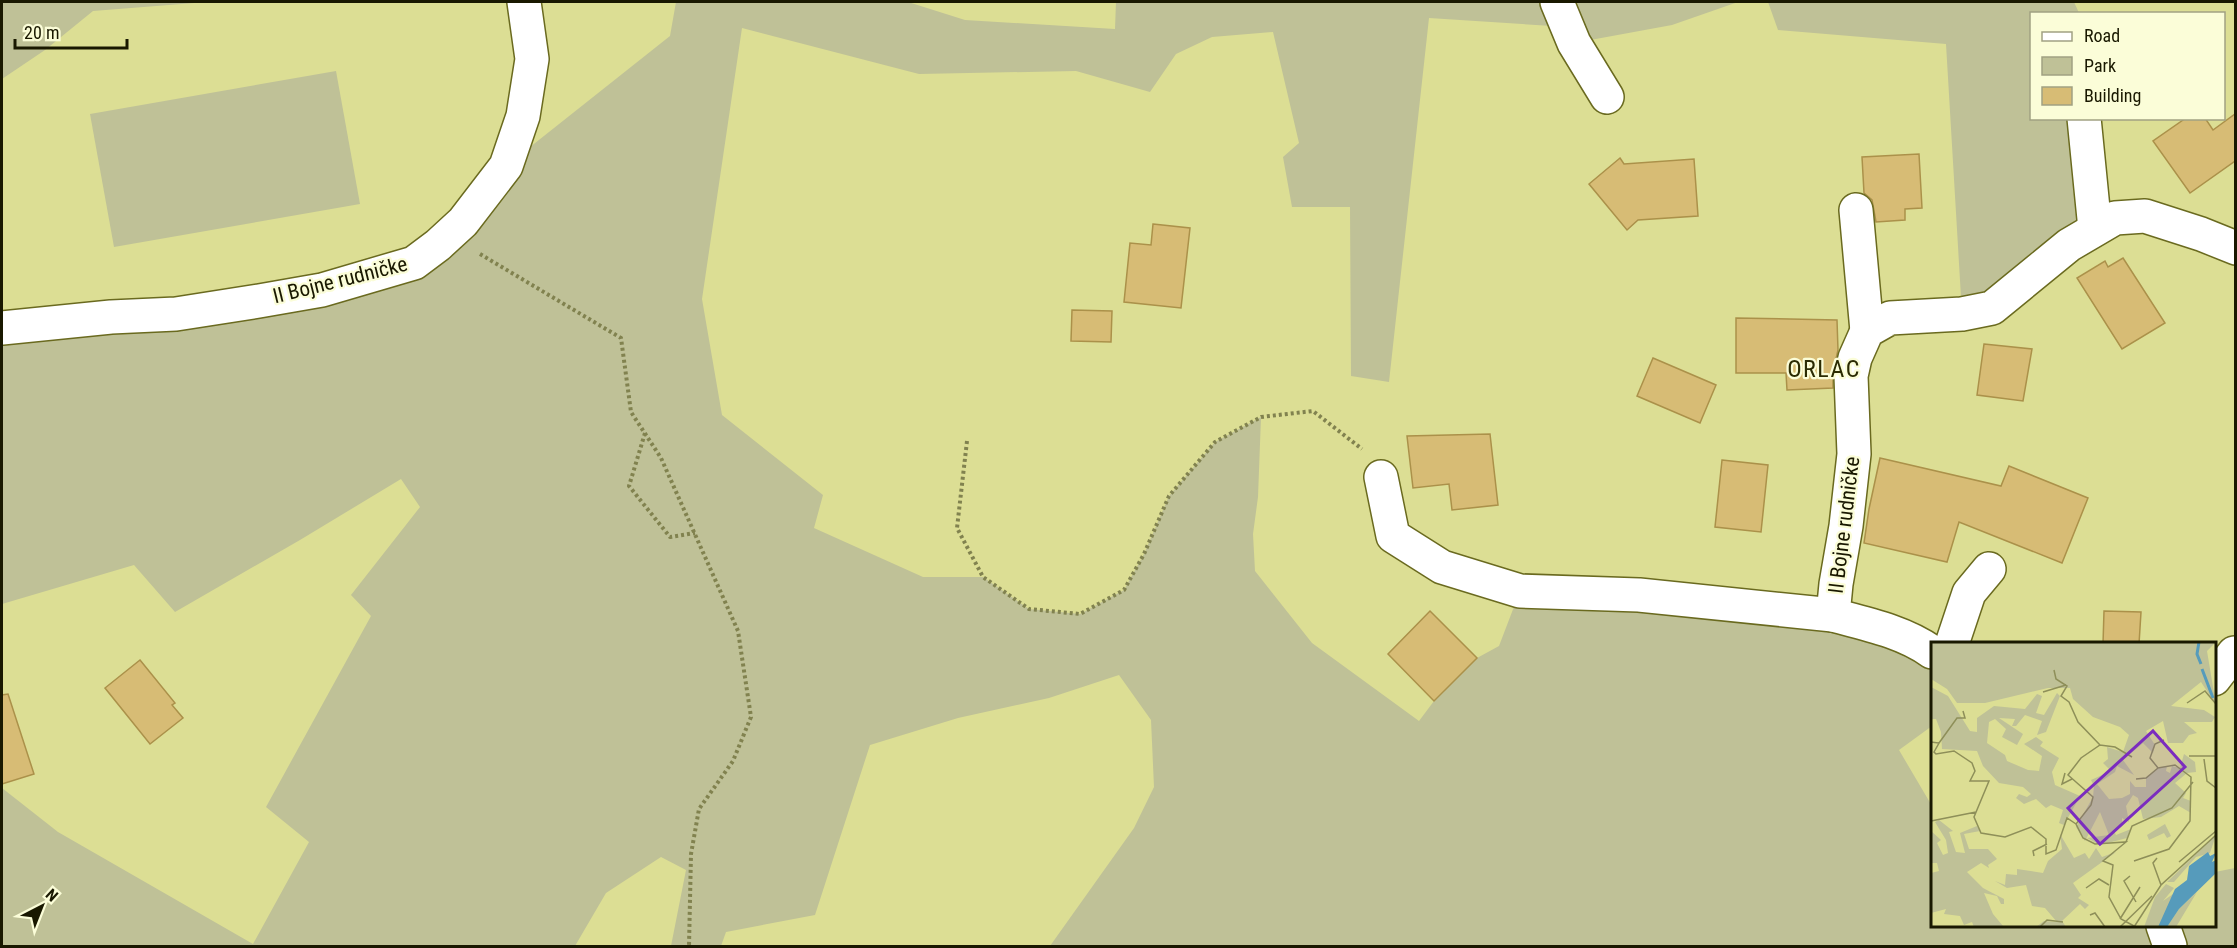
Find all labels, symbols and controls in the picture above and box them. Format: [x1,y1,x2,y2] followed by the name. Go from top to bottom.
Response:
[15,12,128,50] scale bar
[2030,12,2225,120] legend
[24,22,59,43] text: 20 m
[2084,25,2120,46] text: Road
[2084,55,2116,76] text: Park
[2084,85,2141,106] text: Building
[270,252,410,308] street label: II Bojne rudničke
[1787,355,1861,383] district label: ORLAC
[1824,455,1864,595] street label: II Bojne rudničke
[1931,642,2216,927] inset map
[12,876,72,936] north arrow
[42,885,62,906] text: N

